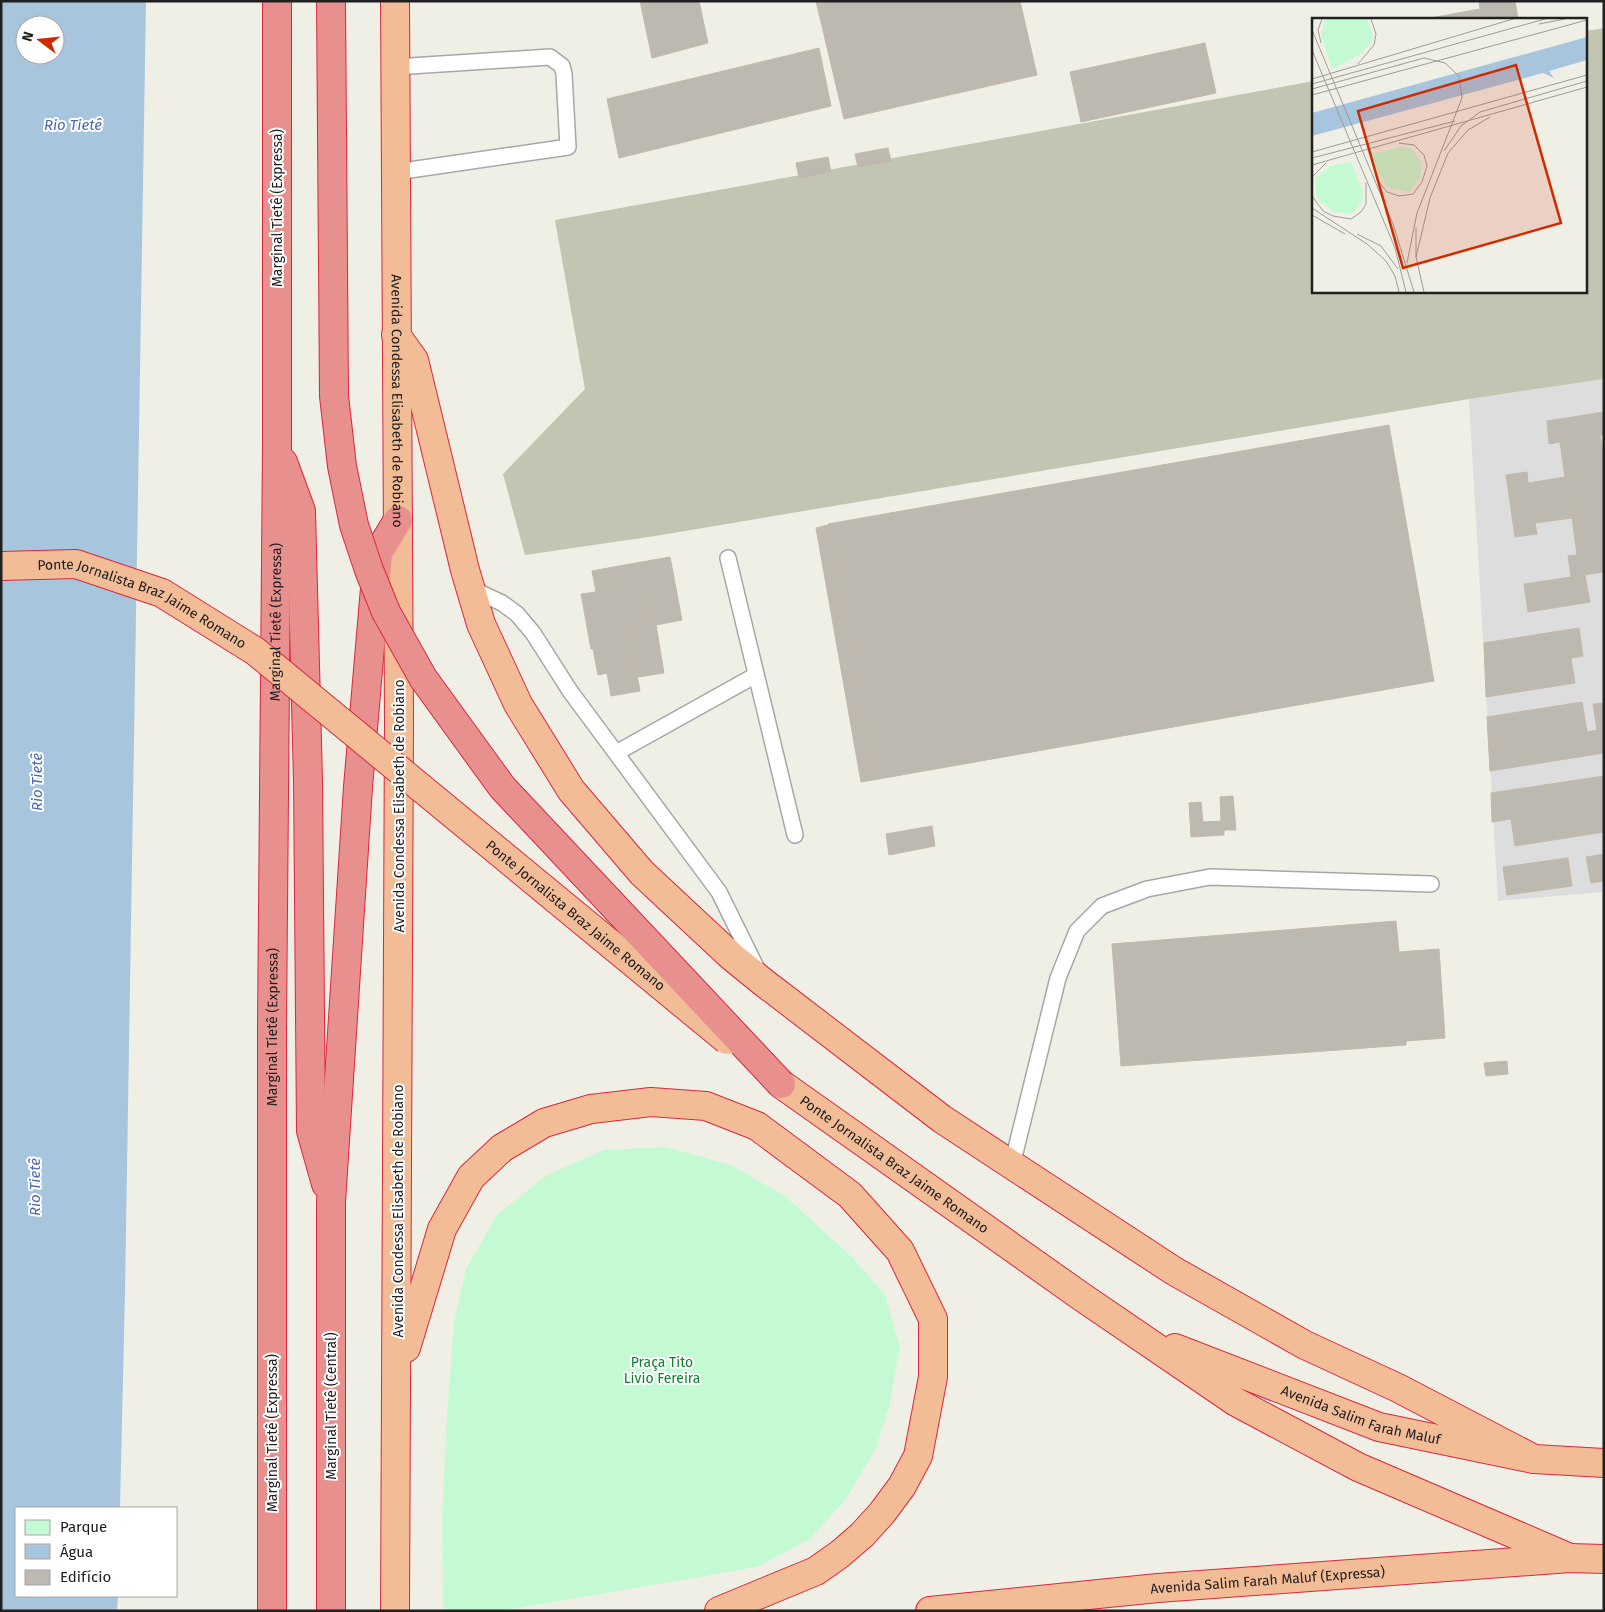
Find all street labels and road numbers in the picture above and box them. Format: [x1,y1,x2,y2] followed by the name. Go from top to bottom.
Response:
[269,129,286,287] street label: Marginal Tietê (Expressa)
[388,274,406,528] street label: Avenida Condessa Elisabeth de Robiano
[267,543,285,701] street label: Marginal Tietê (Expressa)
[37,556,249,652] street label: Ponte Jornalista Braz Jaime Romano
[391,679,408,933] street label: Avenida Condessa Elisabeth de Robiano
[482,837,669,995] street label: Ponte Jornalista Braz Jaime Romano
[264,948,282,1106] street label: Marginal Tietê (Expressa)
[390,1084,407,1338] street label: Avenida Condessa Elisabeth de Robiano
[796,1092,992,1237] street label: Ponte Jornalista Braz Jaime Romano
[323,1332,340,1480] street label: Marginal Tietê (Central)
[264,1354,281,1512] street label: Marginal Tietê (Expressa)
[1279,1382,1443,1449] street label: Avenida Salim Farah Maluf
[1149,1563,1386,1598] street label: Avenida Salim Farah Maluf (Expressa)

